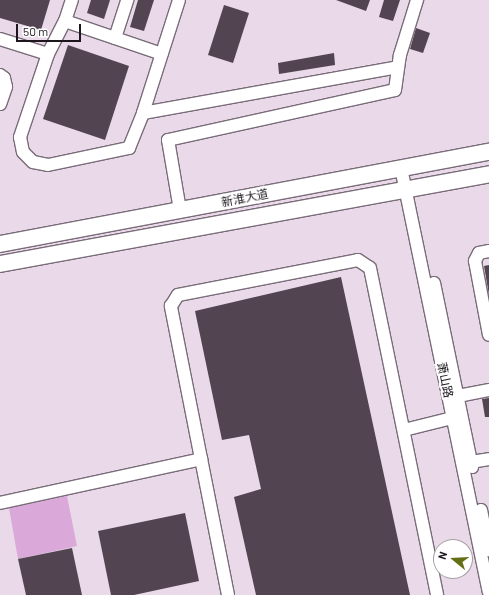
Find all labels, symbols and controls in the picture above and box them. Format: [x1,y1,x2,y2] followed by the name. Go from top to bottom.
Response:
[18,16,83,42] scale bar
[23,24,48,38] text: 50 m
[220,186,270,210] street label: 新淮大道
[434,361,456,399] street label: 萧山路
[433,539,473,579] north arrow
[435,550,449,561] text: N

